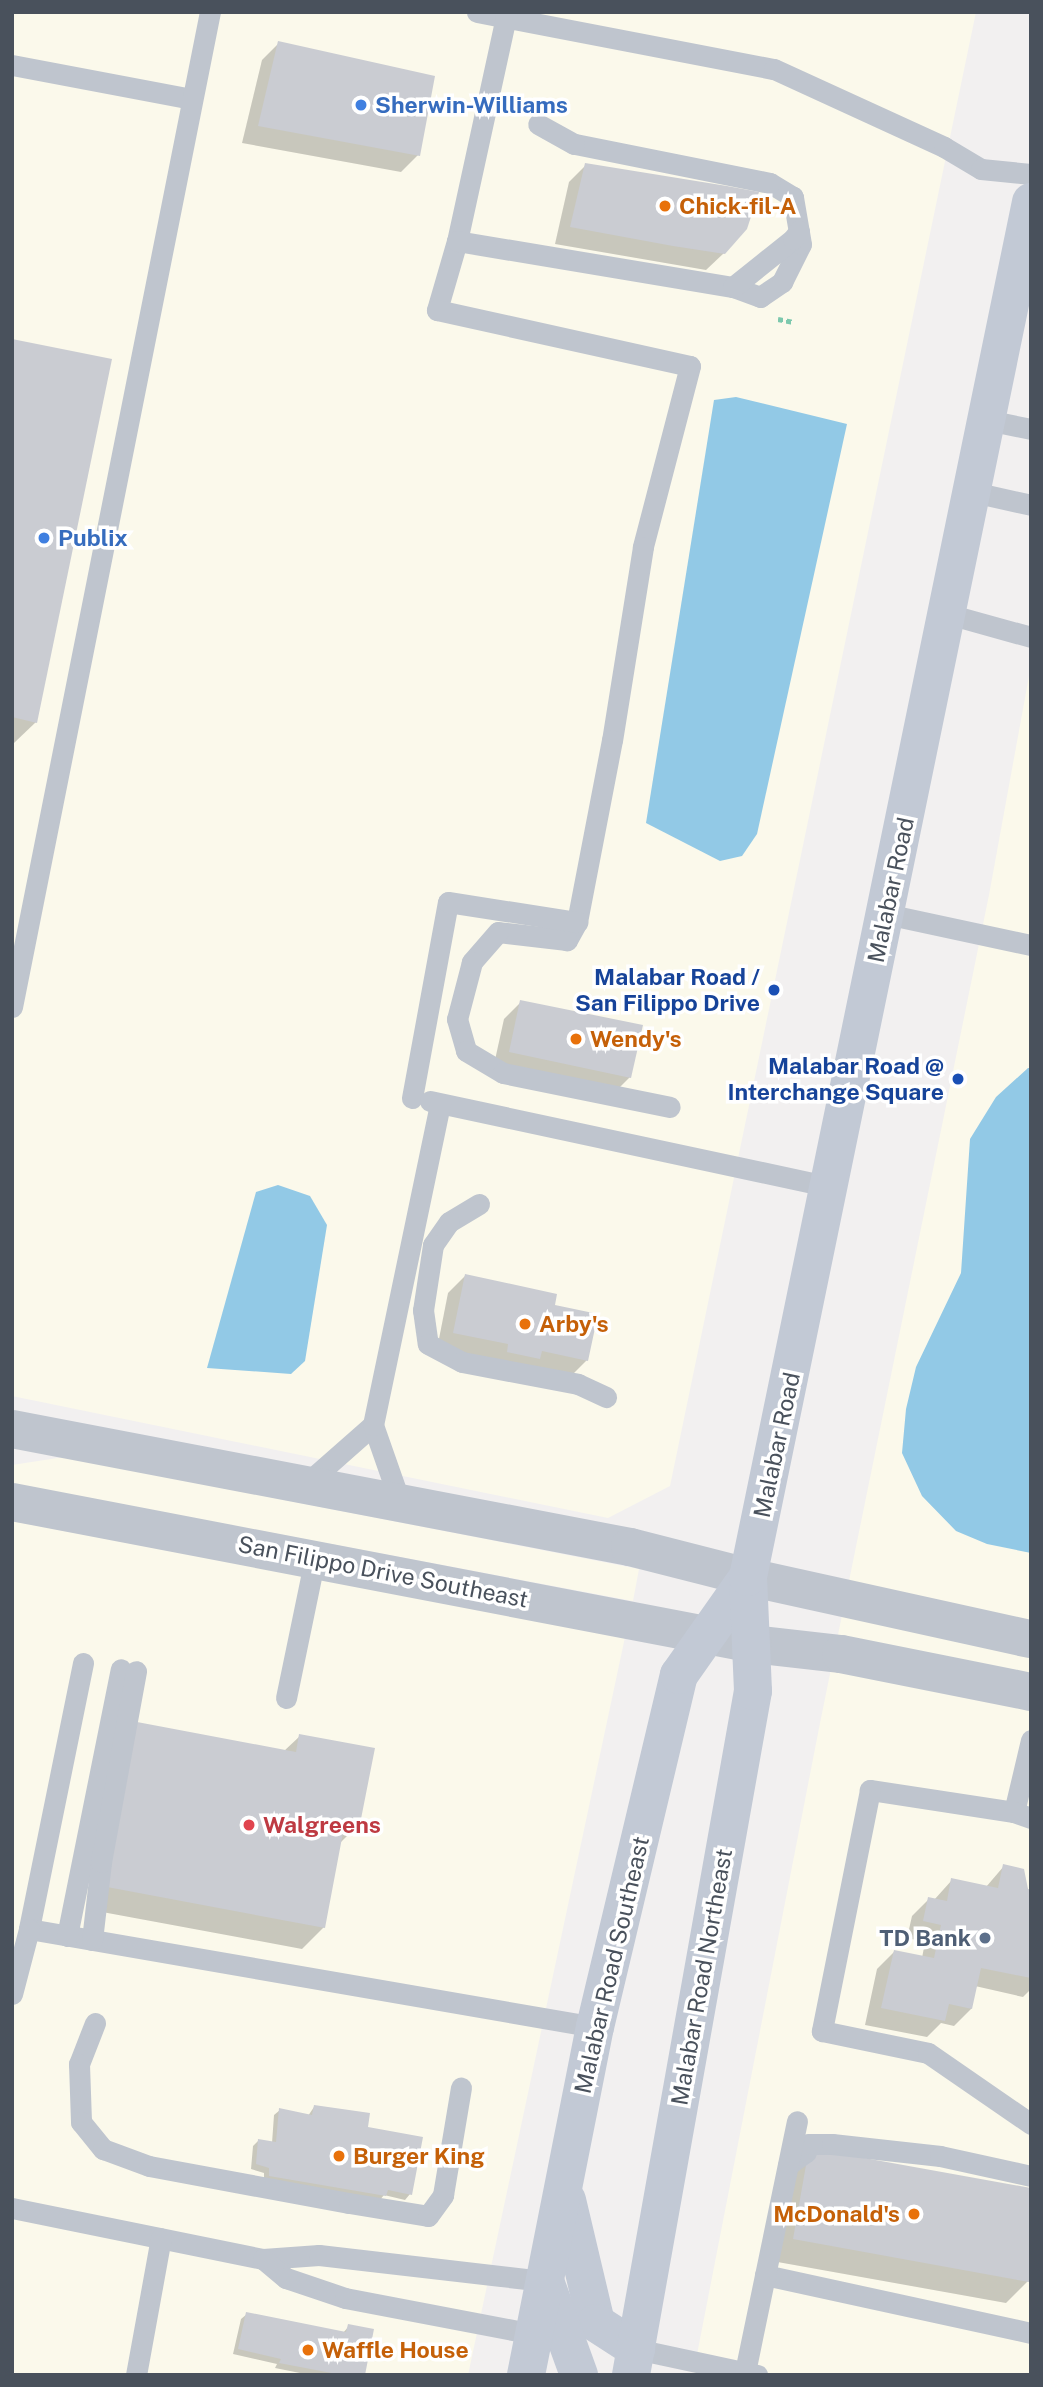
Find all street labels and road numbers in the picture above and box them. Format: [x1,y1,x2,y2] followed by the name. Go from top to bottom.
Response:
[862,815,920,965] street label: Malabar Road
[748,1370,806,1520] street label: Malabar Road
[235,1530,531,1614] street label: San Filippo Drive Southeast
[569,1834,655,2096] street label: Malabar Road Southeast
[666,1846,738,2108] street label: Malabar Road Northeast

